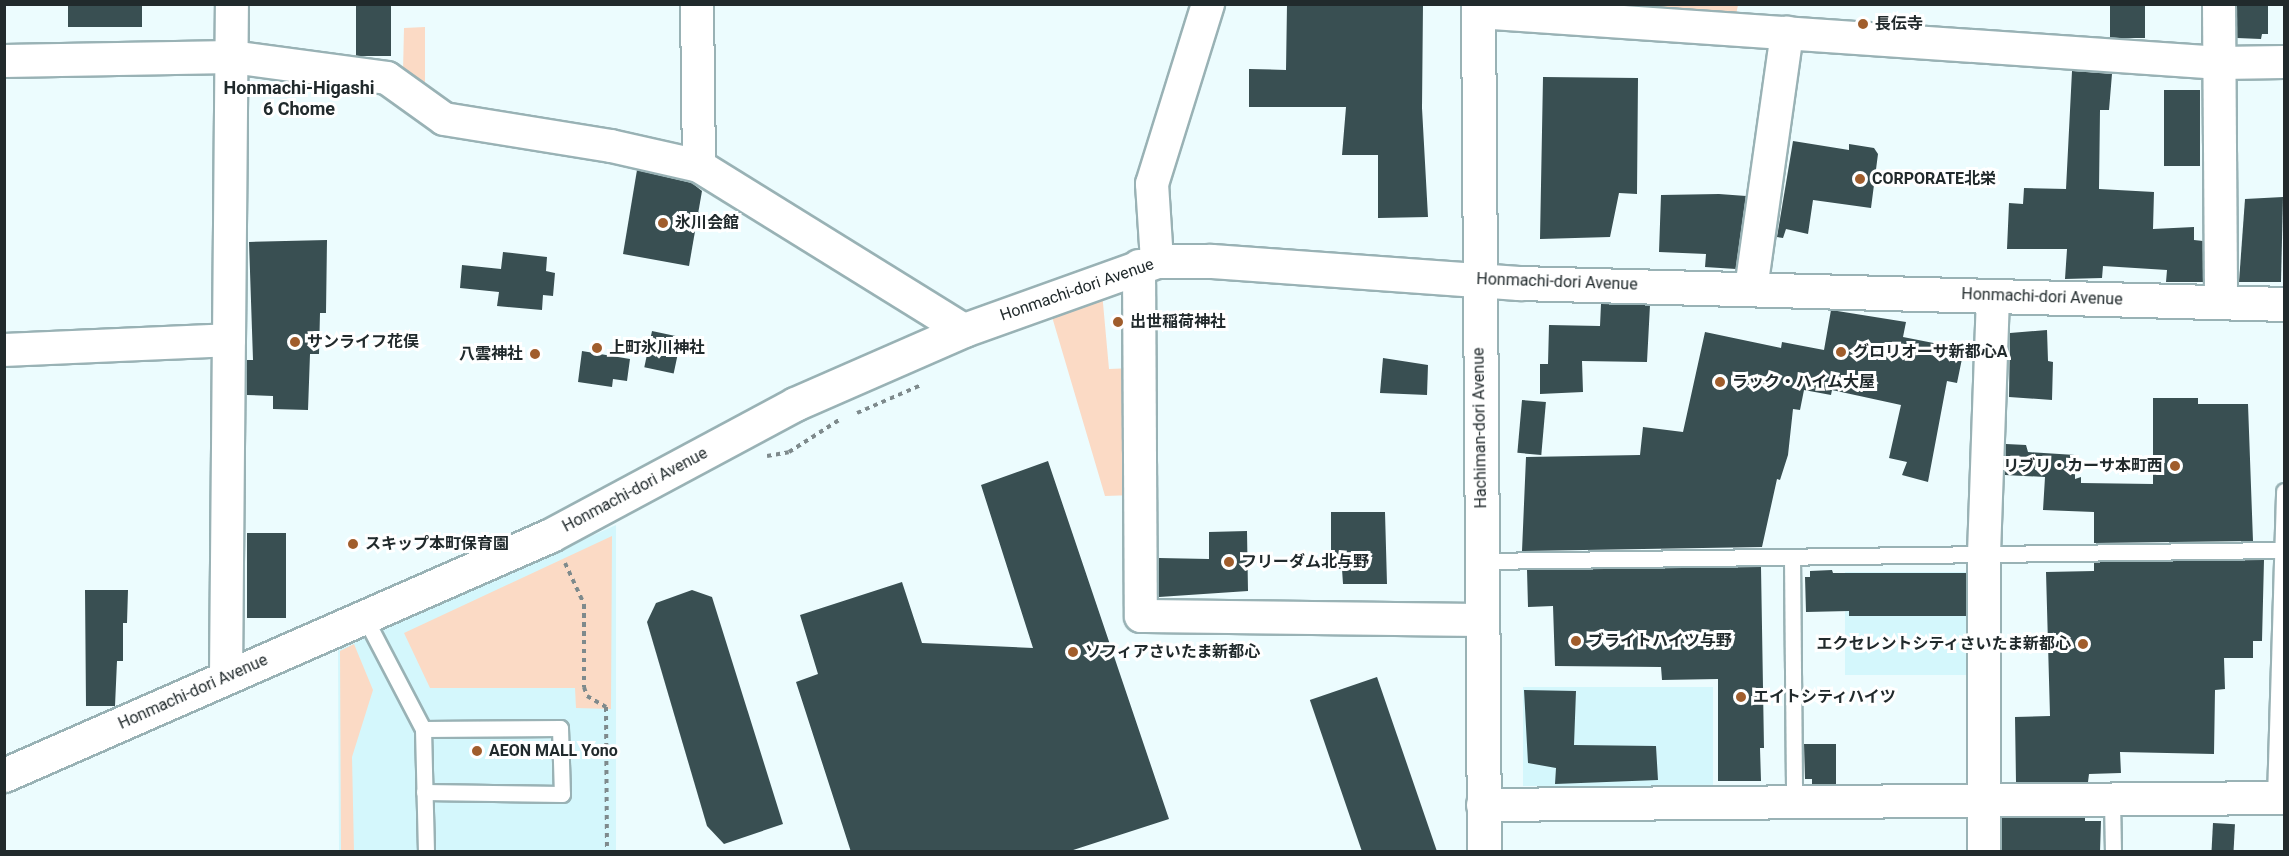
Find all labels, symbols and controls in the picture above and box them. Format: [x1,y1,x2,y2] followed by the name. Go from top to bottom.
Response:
[1875,14,1923,34] place label: 長伝寺
[1856,17,1870,31] marker: 長伝寺
[224,78,374,121] district label: Honmachi-Higashi 6 Chome
[1872,169,1996,189] place label: CORPORATE北栄
[1853,172,1867,186] marker: CORPORATE北栄
[675,213,739,233] place label: 氷川会館
[656,216,670,230] marker: 氷川会館
[998,255,1156,325] street label: Honmachi-dori Avenue
[1476,270,1638,294] street label: Honmachi-dori Avenue
[1961,285,2123,309] street label: Honmachi-dori Avenue
[1130,312,1226,332] place label: 出世稲荷神社
[1111,315,1125,329] marker: 出世稲荷神社
[307,332,419,352] place label: サンライフ花俣
[288,335,302,349] marker: サンライフ花俣
[609,338,705,358] place label: 上町氷川神社
[590,341,604,355] marker: 上町氷川神社
[1853,342,2008,362] place label: グロリオーサ新都心A
[459,344,523,364] place label: 八雲神社
[1834,345,1848,359] marker: グロリオーサ新都心A
[528,347,542,361] marker: 八雲神社
[1469,347,1491,509] street label: Hachiman-dori Avenue
[1732,372,1876,392] place label: ラック・ハイム大屋
[1713,375,1727,389] marker: ラック・ハイム大屋
[559,444,711,536] street label: Honmachi-dori Avenue
[2003,456,2163,476] place label: リブリ・カーサ本町西
[2168,459,2182,473] marker: リブリ・カーサ本町西
[365,534,509,554] place label: スキップ本町保育園
[346,537,360,551] marker: スキップ本町保育園
[1241,552,1369,572] place label: フリーダム北与野
[1222,555,1236,569] marker: フリーダム北与野
[1588,631,1732,651] place label: ブライトハイツ与野
[1569,634,1583,648] marker: ブライトハイツ与野
[1815,634,2071,654] place label: エクセレントシティさいたま新都心
[2076,637,2090,651] marker: エクセレントシティさいたま新都心
[1085,642,1261,662] place label: ソフィアさいたま新都心
[1066,645,1080,659] marker: ソフィアさいたま新都心
[115,650,271,734] street label: Honmachi-dori Avenue
[1753,687,1897,707] place label: エイトシティハイツ
[1734,690,1748,704] marker: エイトシティハイツ
[489,741,618,761] place label: AEON MALL Yono
[470,744,484,758] marker: AEON MALL Yono

